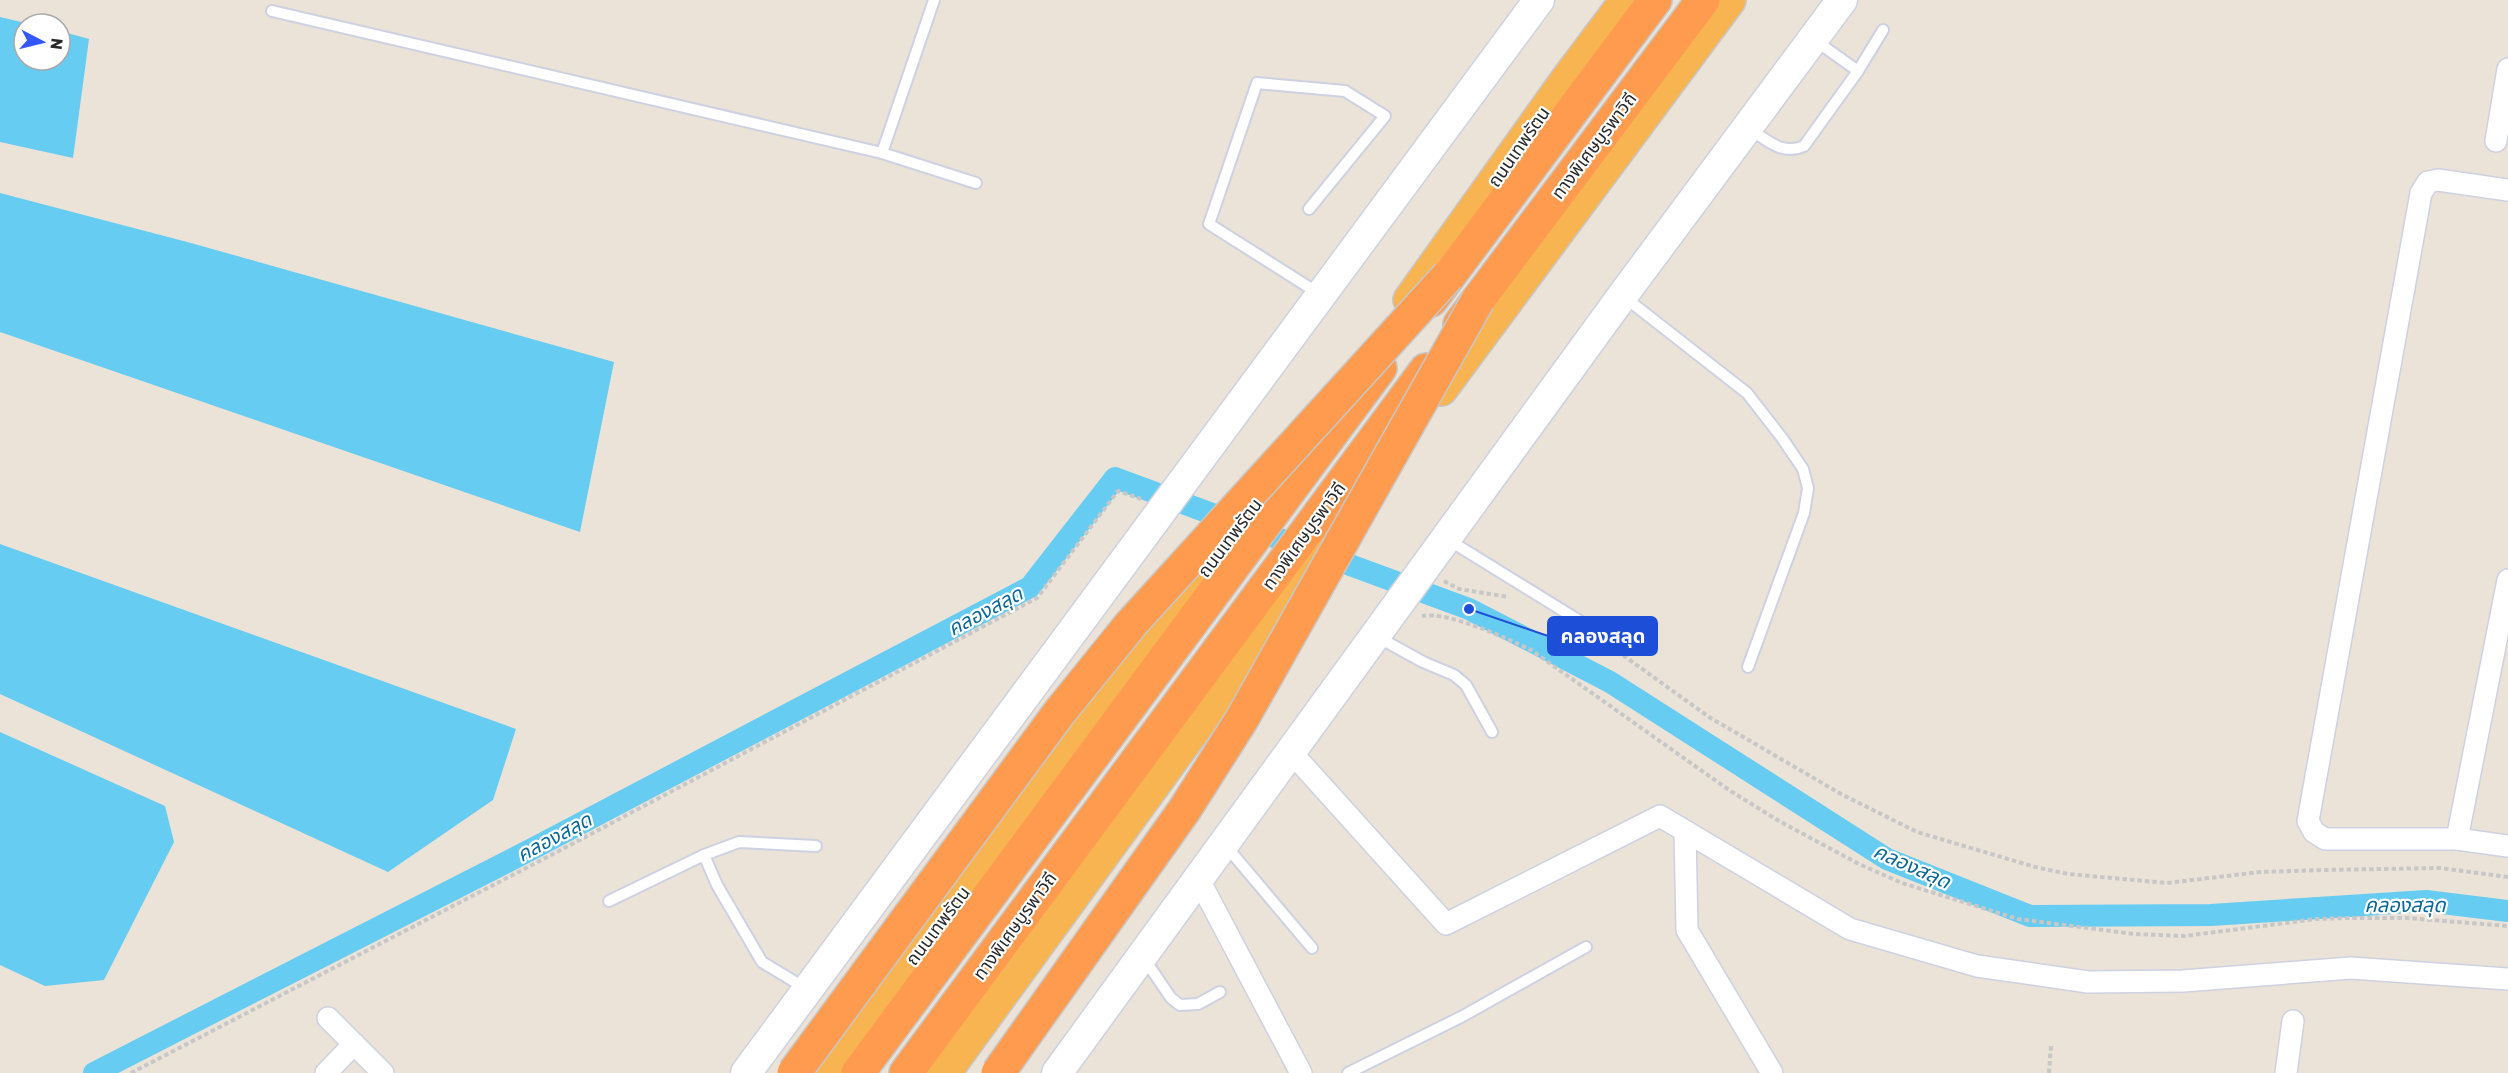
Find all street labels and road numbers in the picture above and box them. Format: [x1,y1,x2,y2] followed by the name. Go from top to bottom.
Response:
[1547,88,1642,204] street label: ทางพิเศษบูรพาวิถี
[1483,103,1555,191] street label: ถนนเทพรัตน
[1258,478,1351,595] street label: ทางพิเศษบูรพาวิถี
[1193,494,1267,582] street label: ถนนเทพรัตน
[969,868,1062,985] street label: ทางพิเศษบูรพาวิถี
[901,882,975,970] street label: ถนนเทพรัตน

